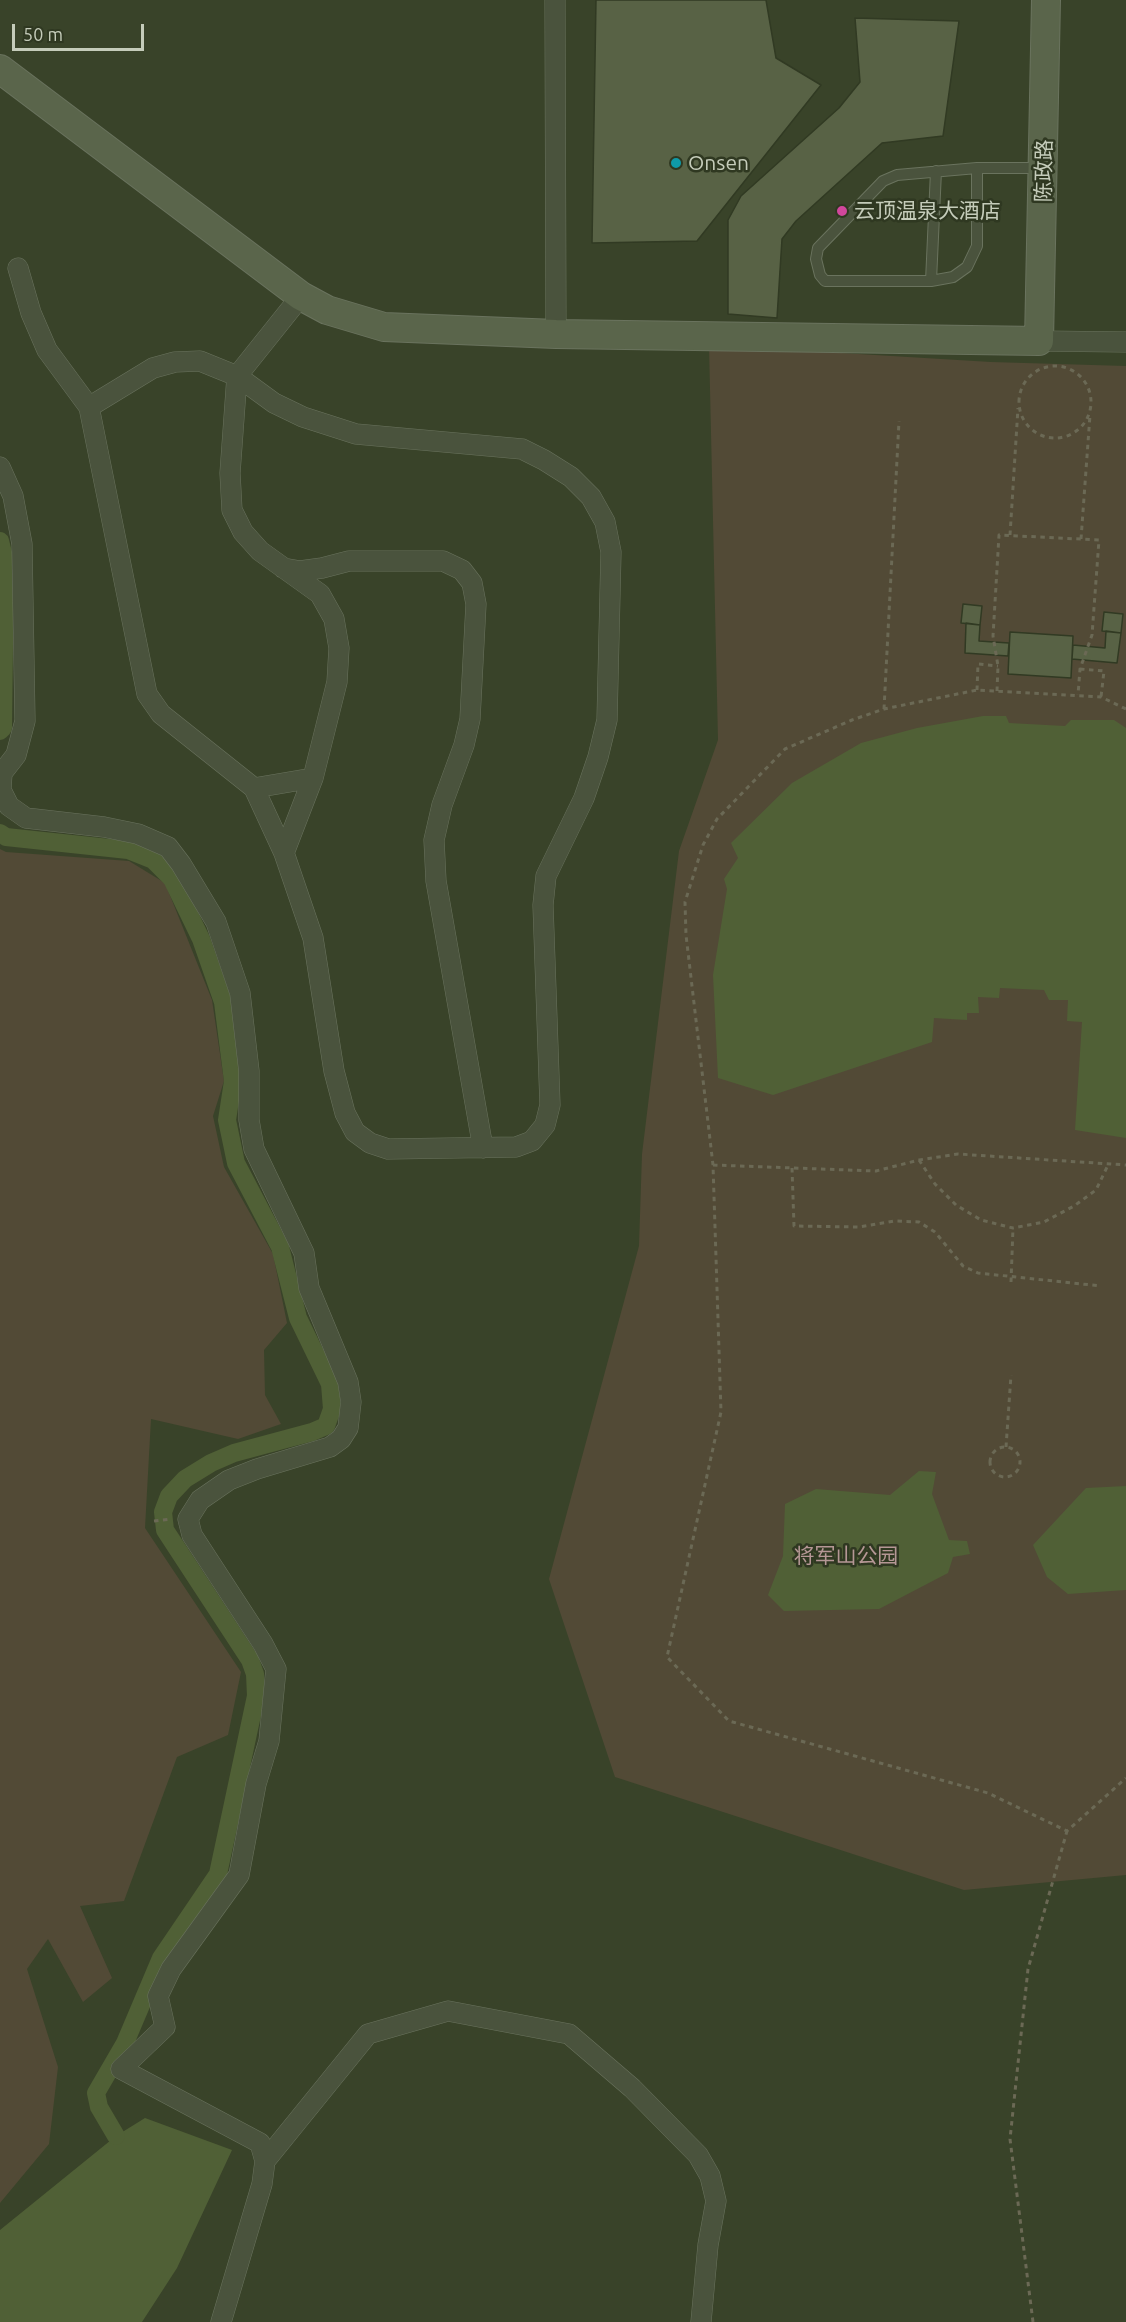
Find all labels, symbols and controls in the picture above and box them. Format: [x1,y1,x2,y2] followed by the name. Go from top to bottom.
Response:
[15,12,147,50] scale bar
[23,24,63,44] text: 50 m
[1031,139,1057,203] street label: 陈政路
[688,150,749,176] place label: Onsen
[669,156,683,170] marker: Onsen
[854,198,1001,224] place label: 云顶温泉大酒店
[835,204,849,218] marker: 云顶温泉大酒店
[794,1543,898,1569] park label: 将军山公园

